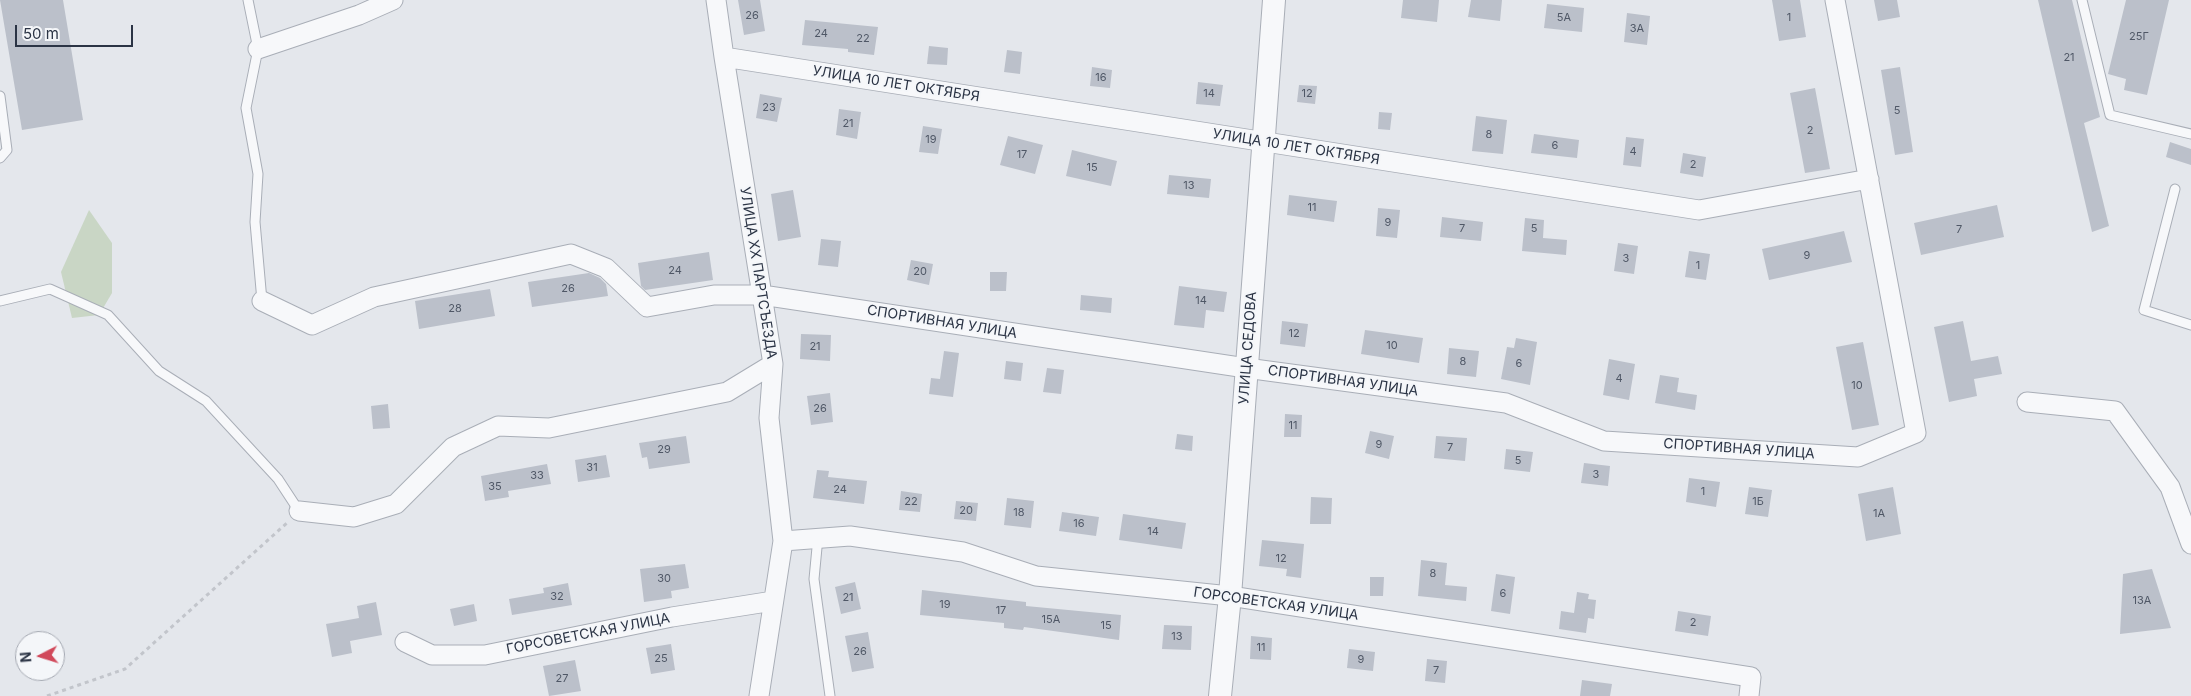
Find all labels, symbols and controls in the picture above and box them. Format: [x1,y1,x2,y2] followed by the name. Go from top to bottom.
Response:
[745,9,759,23] house number: 26
[1557,11,1571,25] house number: 5А
[1787,11,1791,25] house number: 1
[18,15,135,47] scale bar
[1630,22,1644,36] house number: 3А
[23,24,59,43] text: 50 m
[814,27,828,41] house number: 24
[2129,30,2149,44] house number: 25Г
[856,32,870,46] house number: 22
[2063,51,2075,65] house number: 21
[811,62,981,106] street label: УЛИЦА 10 ЛЕТ ОКТЯБРЯ
[1095,71,1107,85] house number: 16
[1203,87,1215,101] house number: 14
[1301,87,1313,101] house number: 12
[762,101,776,115] house number: 23
[1894,104,1900,118] house number: 5
[842,117,854,131] house number: 21
[1807,124,1813,138] house number: 2
[1211,125,1381,169] street label: УЛИЦА 10 ЛЕТ ОКТЯБРЯ
[1486,128,1492,142] house number: 8
[925,133,937,147] house number: 19
[1552,139,1558,153] house number: 6
[1629,145,1637,159] house number: 4
[1017,148,1027,162] house number: 17
[1690,158,1696,172] house number: 2
[1086,161,1098,175] house number: 15
[1183,179,1195,193] house number: 13
[736,186,780,360] street label: УЛИЦА XX ПАРТСЪЕЗДА
[1308,201,1316,215] house number: 11
[1385,216,1391,230] house number: 9
[1459,222,1465,236] house number: 7
[1531,222,1537,236] house number: 5
[1956,223,1962,237] house number: 7
[1804,249,1810,263] house number: 9
[1623,252,1629,266] house number: 3
[1696,259,1700,273] house number: 1
[668,264,682,278] house number: 24
[913,265,927,279] house number: 20
[561,282,575,296] house number: 26
[1236,291,1260,405] street label: УЛИЦА СЕДОВА
[1195,294,1207,308] house number: 14
[448,302,462,316] house number: 28
[866,302,1018,342] street label: СПОРТИВНАЯ УЛИЦА
[1288,327,1300,341] house number: 12
[1386,339,1398,353] house number: 10
[809,340,821,354] house number: 21
[1460,355,1466,369] house number: 8
[1516,357,1522,371] house number: 6
[1267,362,1419,400] street label: СПОРТИВНАЯ УЛИЦА
[1615,372,1623,386] house number: 4
[1851,379,1863,393] house number: 10
[813,402,827,416] house number: 26
[1289,419,1297,433] house number: 11
[1663,435,1815,463] street label: СПОРТИВНАЯ УЛИЦА
[1376,438,1382,452] house number: 9
[1447,441,1453,455] house number: 7
[657,443,671,457] house number: 29
[1515,454,1521,468] house number: 5
[586,461,598,475] house number: 31
[1593,468,1599,482] house number: 3
[530,469,544,483] house number: 33
[488,480,502,494] house number: 35
[833,483,847,497] house number: 24
[1701,485,1705,499] house number: 1
[904,495,918,509] house number: 22
[1752,495,1764,509] house number: 1Б
[959,504,973,518] house number: 20
[1013,506,1025,520] house number: 18
[1873,507,1885,521] house number: 1А
[1073,517,1085,531] house number: 16
[1147,525,1159,539] house number: 14
[1275,552,1287,566] house number: 12
[1430,567,1436,581] house number: 8
[657,572,671,586] house number: 30
[1193,584,1359,624] street label: ГОРСОВЕТСКАЯ УЛИЦА
[1500,587,1506,601] house number: 6
[550,590,564,604] house number: 32
[842,591,854,605] house number: 21
[2133,594,2151,608] house number: 13А
[939,598,951,612] house number: 19
[996,604,1006,618] house number: 17
[505,610,671,658] street label: ГОРСОВЕТСКАЯ УЛИЦА
[1042,613,1060,627] house number: 15А
[1690,616,1696,630] house number: 2
[1100,619,1112,633] house number: 15
[1171,630,1183,644] house number: 13
[15,631,65,681] north arrow
[1257,641,1265,655] house number: 11
[853,645,867,659] house number: 26
[17,651,34,663] text: N
[654,652,668,666] house number: 25
[1358,653,1364,667] house number: 9
[1433,664,1439,678] house number: 7
[556,672,568,686] house number: 27

